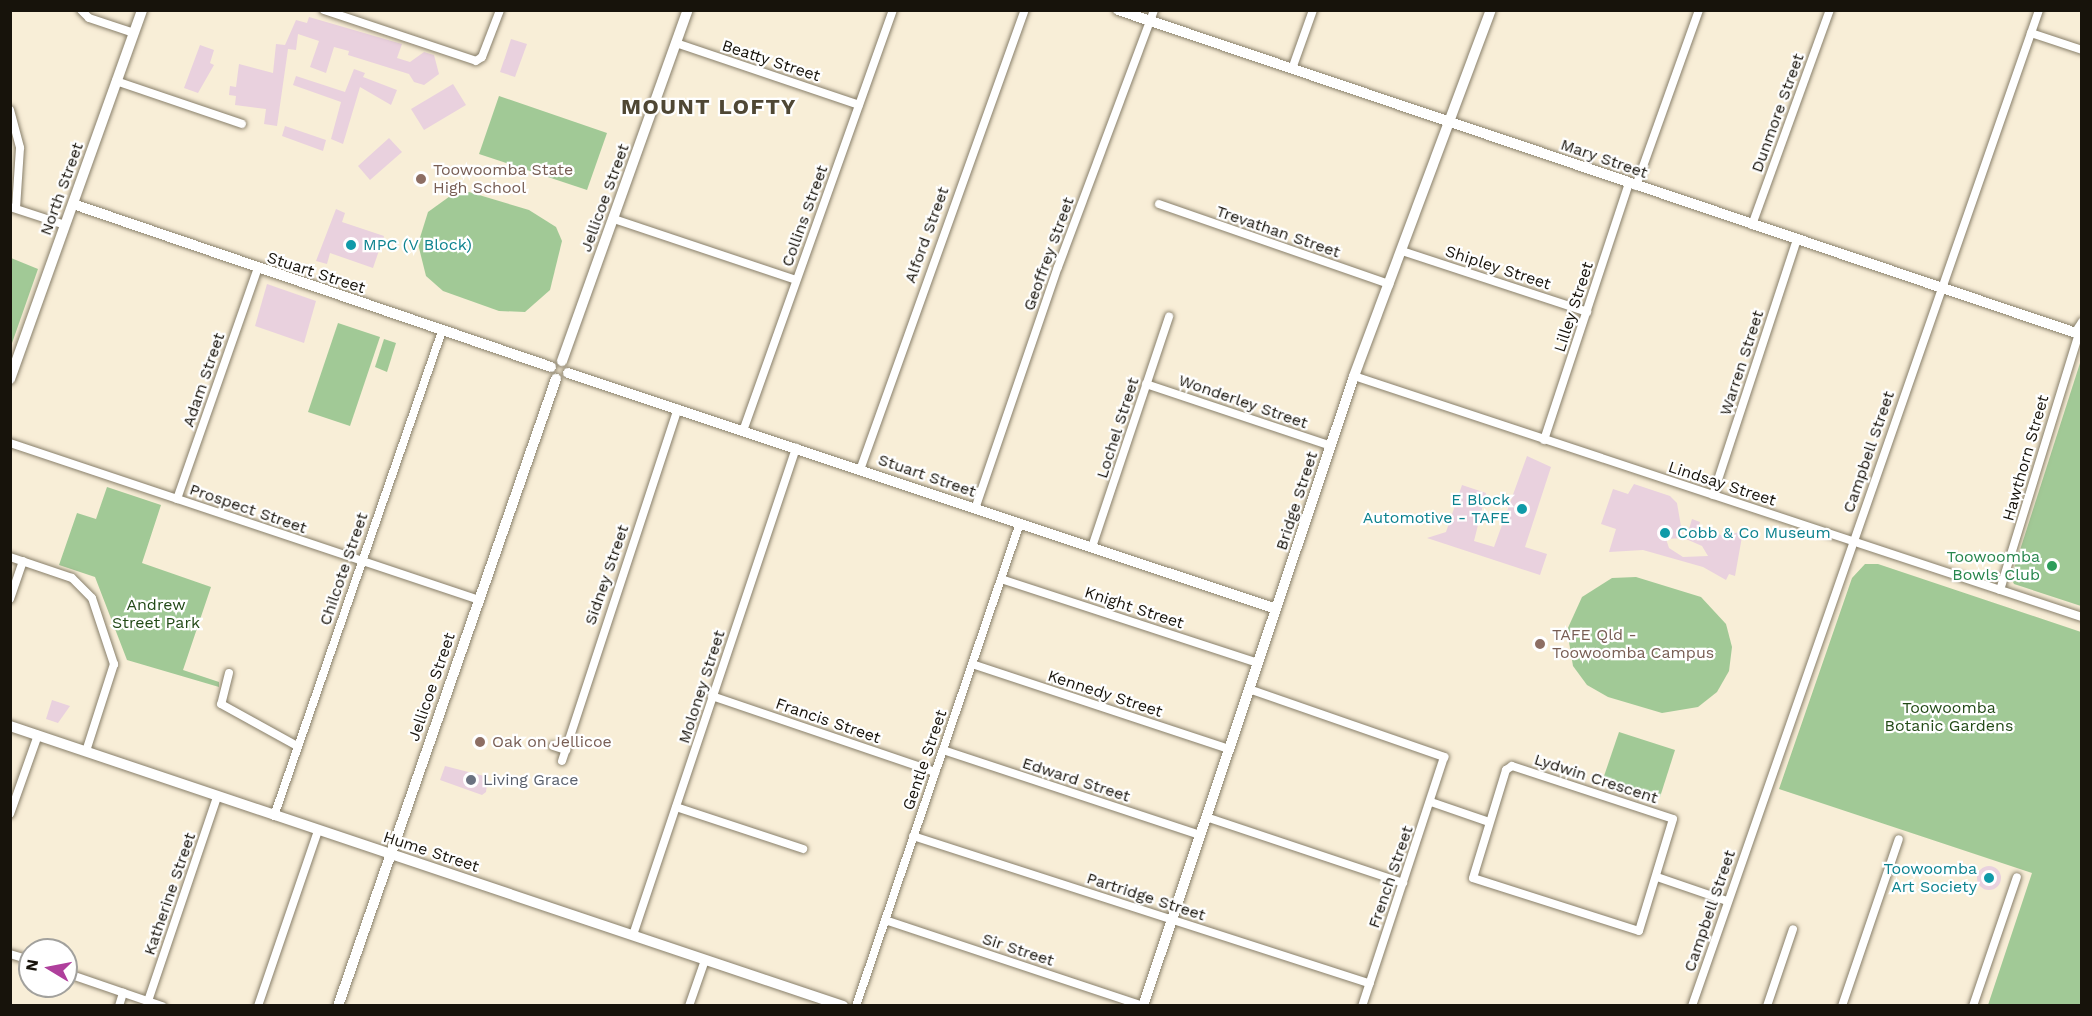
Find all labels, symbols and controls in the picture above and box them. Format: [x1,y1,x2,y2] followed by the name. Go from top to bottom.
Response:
[719,36,823,86] street label: Beatty Street
[1748,51,1808,175] street label: Dunmore Street
[621,94,797,120] district label: MOUNT LOFTY
[1558,135,1650,183] street label: Mary Street
[36,140,88,238] street label: North Street
[577,141,633,255] street label: Jellicoe Street
[433,160,574,198] place label: Toowoomba State High School
[778,163,832,269] street label: Collins Street
[414,172,428,186] marker: Toowoomba State High School
[901,184,953,286] street label: Alford Street
[1019,194,1079,314] street label: Geoffrey Street
[1213,202,1343,262] street label: Trevathan Street
[363,235,473,255] place label: MPC (V Block)
[344,238,358,252] marker: MPC (V Block)
[1443,242,1553,294] street label: Shipley Street
[264,248,368,298] street label: Stuart Street
[1550,259,1598,355] street label: Lilley Street
[1716,308,1768,418] street label: Warren Street
[179,330,229,430] street label: Adam Street
[1176,371,1310,433] street label: Wonderley Street
[1093,375,1143,481] street label: Lochel Street
[1839,388,1899,516] street label: Campbell Street
[1999,393,2053,523] street label: Hawthorn Street
[1272,449,1322,553] street label: Bridge Street
[876,450,978,502] street label: Stuart Street
[1665,457,1779,511] street label: Lindsay Street
[187,480,309,538] street label: Prospect Street
[1362,490,1510,528] place label: E Block Automotive - TAFE
[1515,502,1529,516] marker: E Block Automotive - TAFE
[316,510,372,628] street label: Chilcote Street
[581,522,633,628] street label: Sidney Street
[1677,523,1831,543] place label: Cobb & Co Museum
[1658,526,1672,540] marker: Cobb & Co Museum
[1946,547,2040,585] place label: Toowoomba Bowls Club
[2045,559,2059,573] marker: Toowoomba Bowls Club
[1082,583,1186,633] street label: Knight Street
[112,595,200,633] park label: Andrew Street Park
[1552,625,1715,663] place label: TAFE Qld - Toowoomba Campus
[675,628,729,746] street label: Moloney Street
[404,630,460,744] street label: Jellicoe Street
[1533,637,1547,651] marker: TAFE Qld - Toowoomba Campus
[1045,666,1165,722] street label: Kennedy Street
[773,694,883,748] street label: Francis Street
[1885,698,2013,736] park label: Toowoomba Botanic Gardens
[899,707,951,813] street label: Gentle Street
[492,732,613,752] place label: Oak on Jellicoe
[473,735,487,749] marker: Oak on Jellicoe
[1532,750,1660,808] street label: Lydwin Crescent
[1020,754,1132,806] street label: Edward Street
[483,770,578,790] place label: Living Grace
[464,773,478,787] marker: Living Grace
[1365,823,1417,931] street label: French Street
[381,827,481,877] street label: Hume Street
[140,830,200,958] street label: Katherine Street
[1680,847,1740,975] street label: Campbell Street
[1883,859,1977,897] place label: Toowoomba Art Society
[1084,869,1208,925] street label: Partridge Street
[1982,871,1996,885] marker: Toowoomba Art Society
[980,929,1056,971] street label: Sir Street
[18,938,78,998] north arrow
[21,958,42,973] text: N

